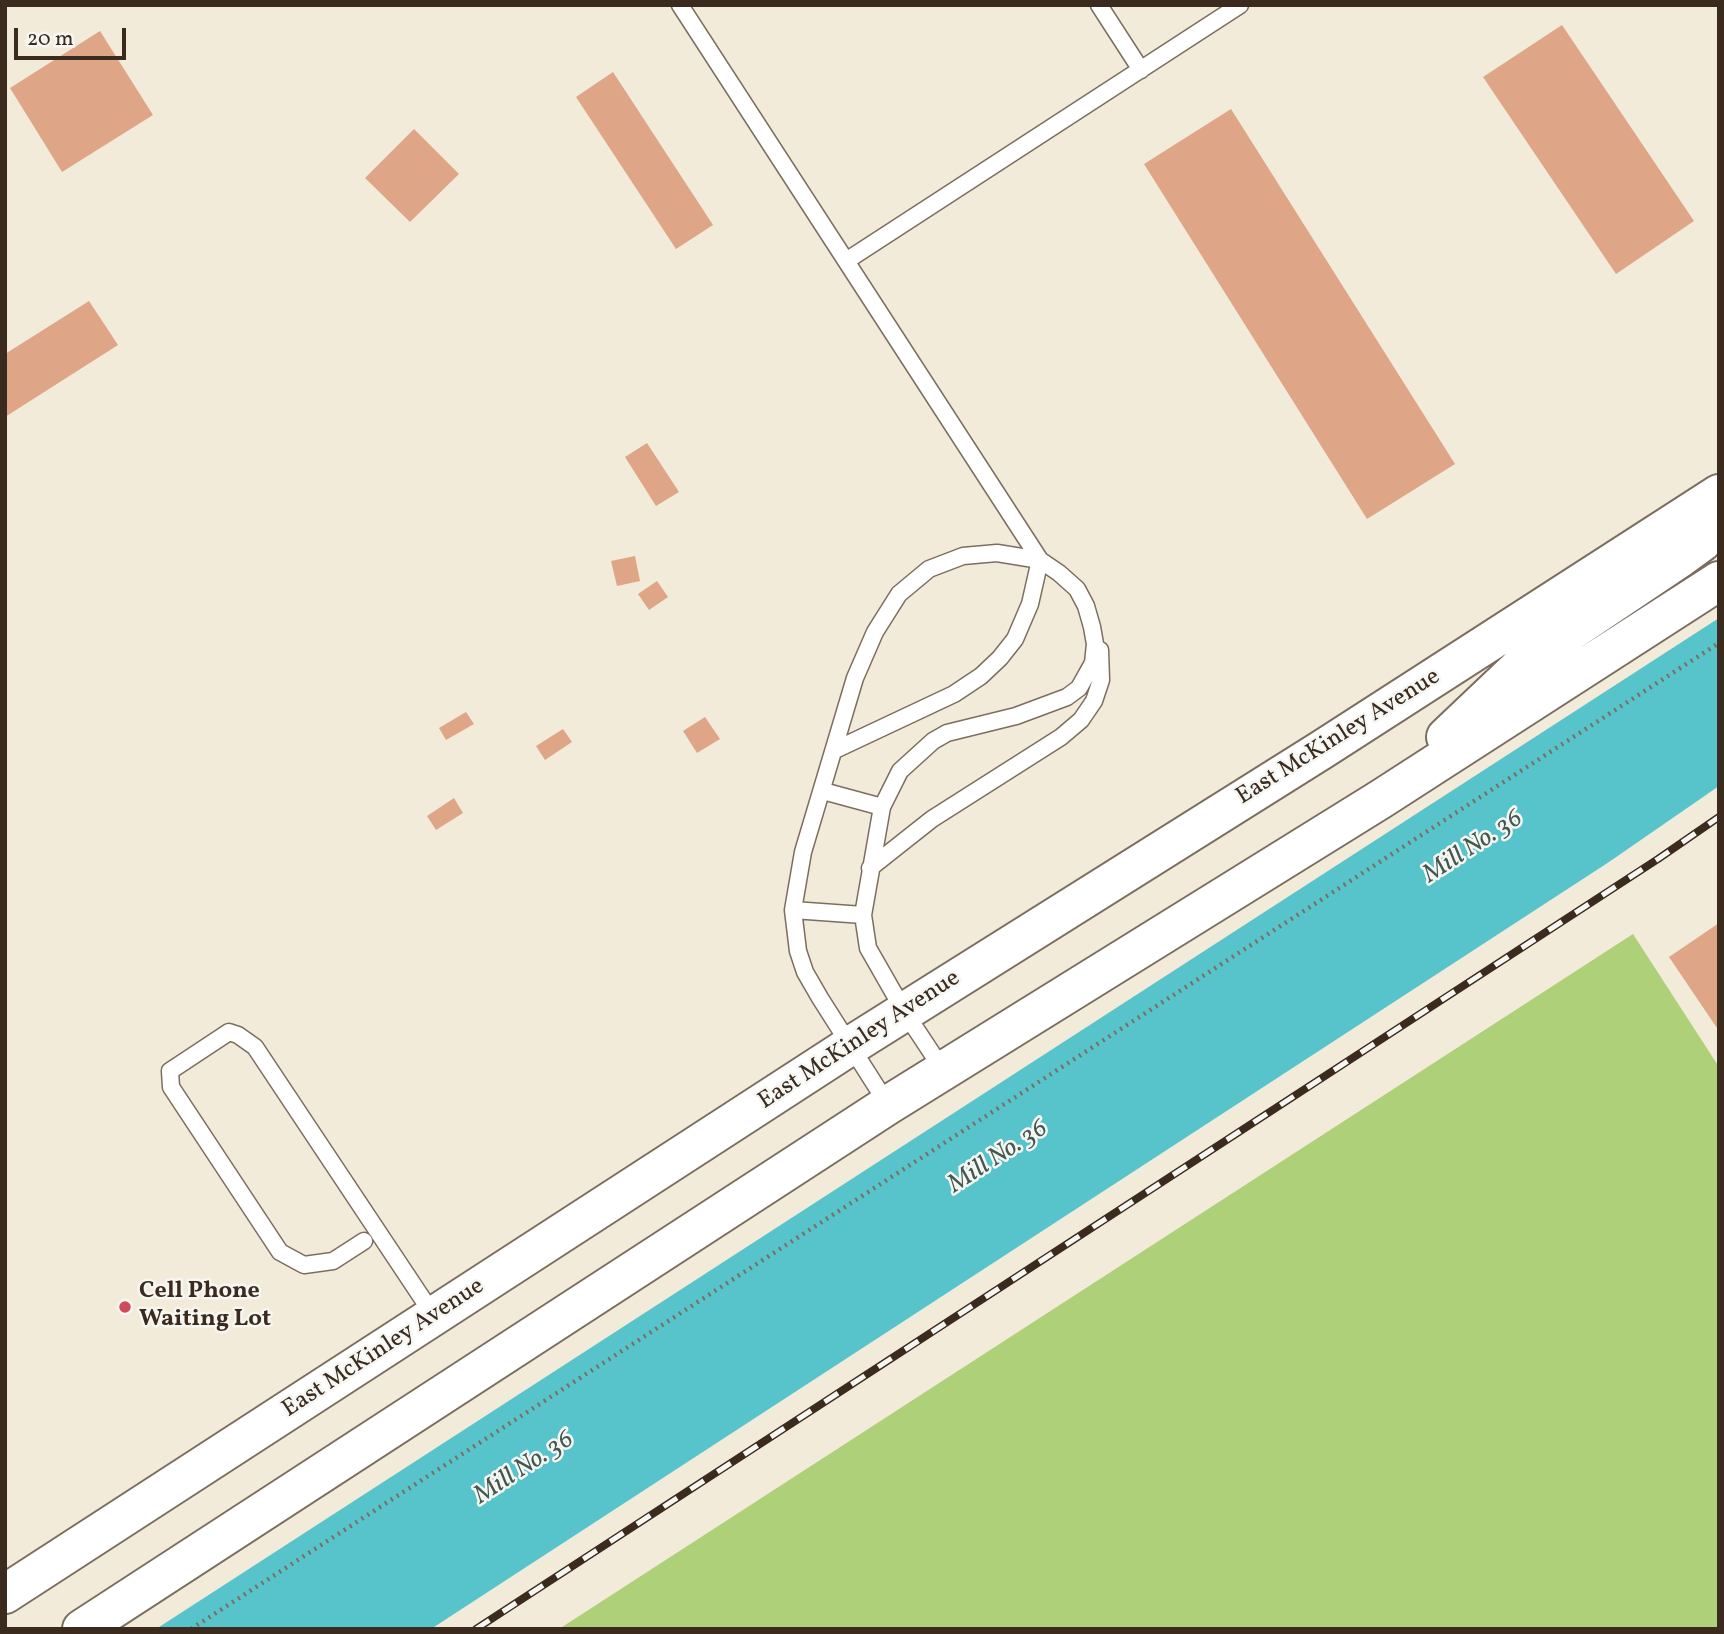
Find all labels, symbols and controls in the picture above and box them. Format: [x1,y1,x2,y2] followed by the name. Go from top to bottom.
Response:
[18,14,130,58] scale bar
[27,25,73,54] text: 20 m
[1232,664,1446,812] street label: East McKinley Avenue
[1418,804,1530,892] water label: Mill No. 36
[754,965,966,1117] street label: East McKinley Avenue
[943,1114,1055,1202] water label: Mill No. 36
[278,1273,490,1425] street label: East McKinley Avenue
[139,1279,271,1335] place label: Cell Phone Waiting Lot
[117,1299,133,1315] marker: Cell Phone Waiting Lot
[469,1425,581,1513] water label: Mill No. 36

